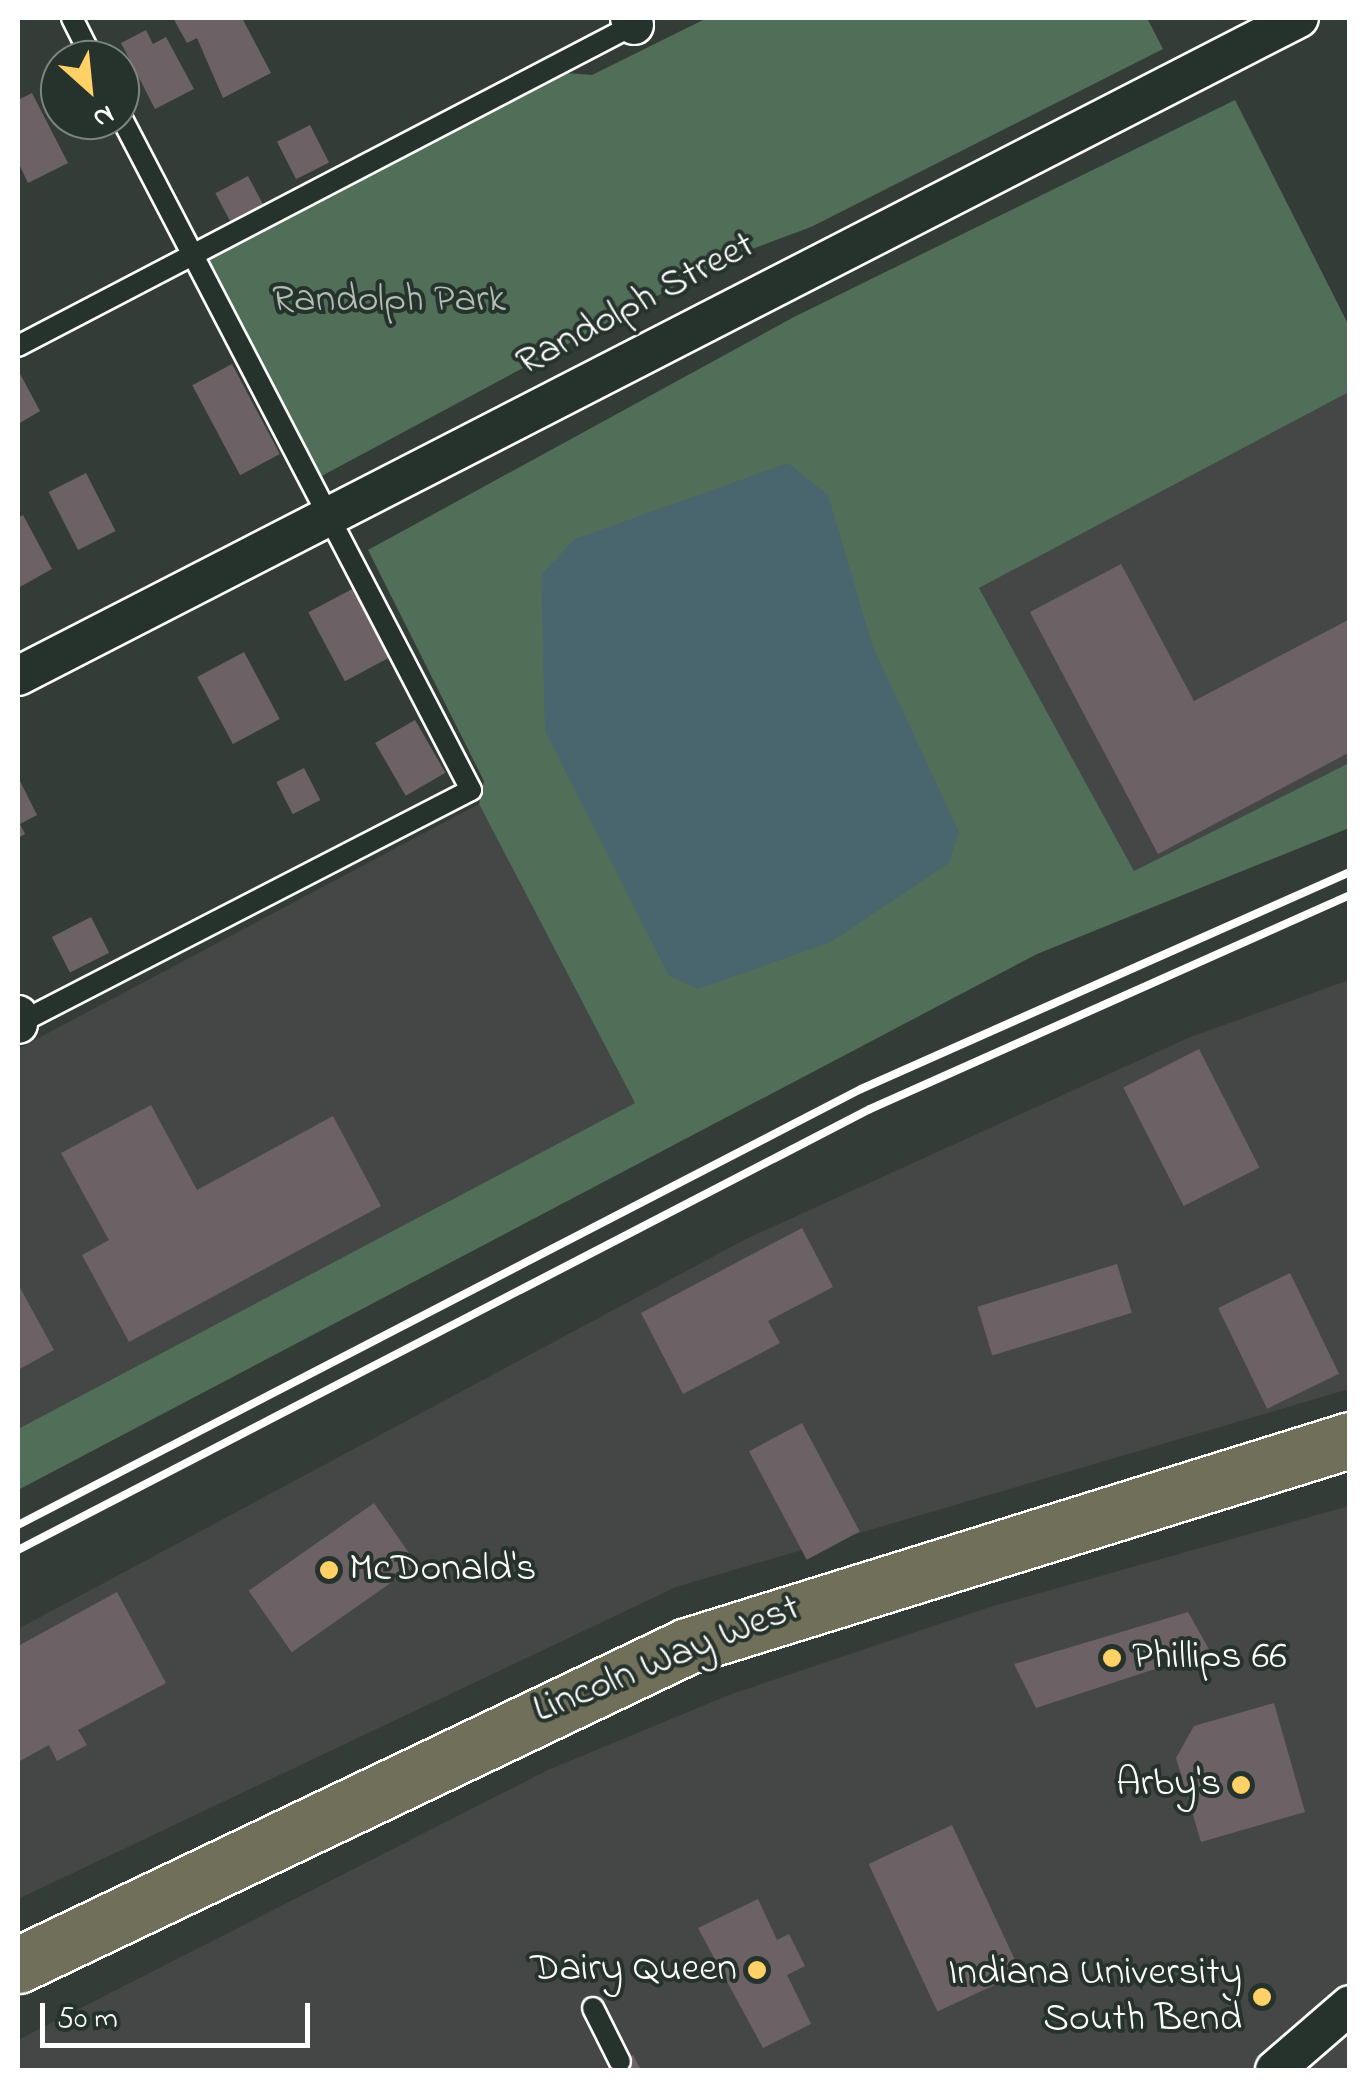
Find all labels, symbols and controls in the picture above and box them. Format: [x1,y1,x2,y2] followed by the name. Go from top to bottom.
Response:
[40,40,140,140] north arrow
[85,93,121,138] text: N
[509,222,763,388] street label: Randolph Street
[272,277,506,325] park label: Randolph Park
[349,1546,536,1594] place label: McDonald's
[318,1559,340,1581] marker: McDonald's
[527,1585,807,1735] street label: Lincoln Way West
[1132,1634,1287,1682] place label: Phillips 66
[1101,1647,1123,1669] marker: Phillips 66
[1116,1761,1221,1809] place label: Arby's
[1230,1774,1252,1796] marker: Arby's
[530,1946,737,1994] place label: Dairy Queen
[948,1950,1242,2044] place label: Indiana University South Bend
[746,1959,768,1981] marker: Dairy Queen
[45,1983,315,2045] scale bar
[1251,1986,1273,2008] marker: Indiana University South Bend
[57,1998,118,2042] text: 50 m

